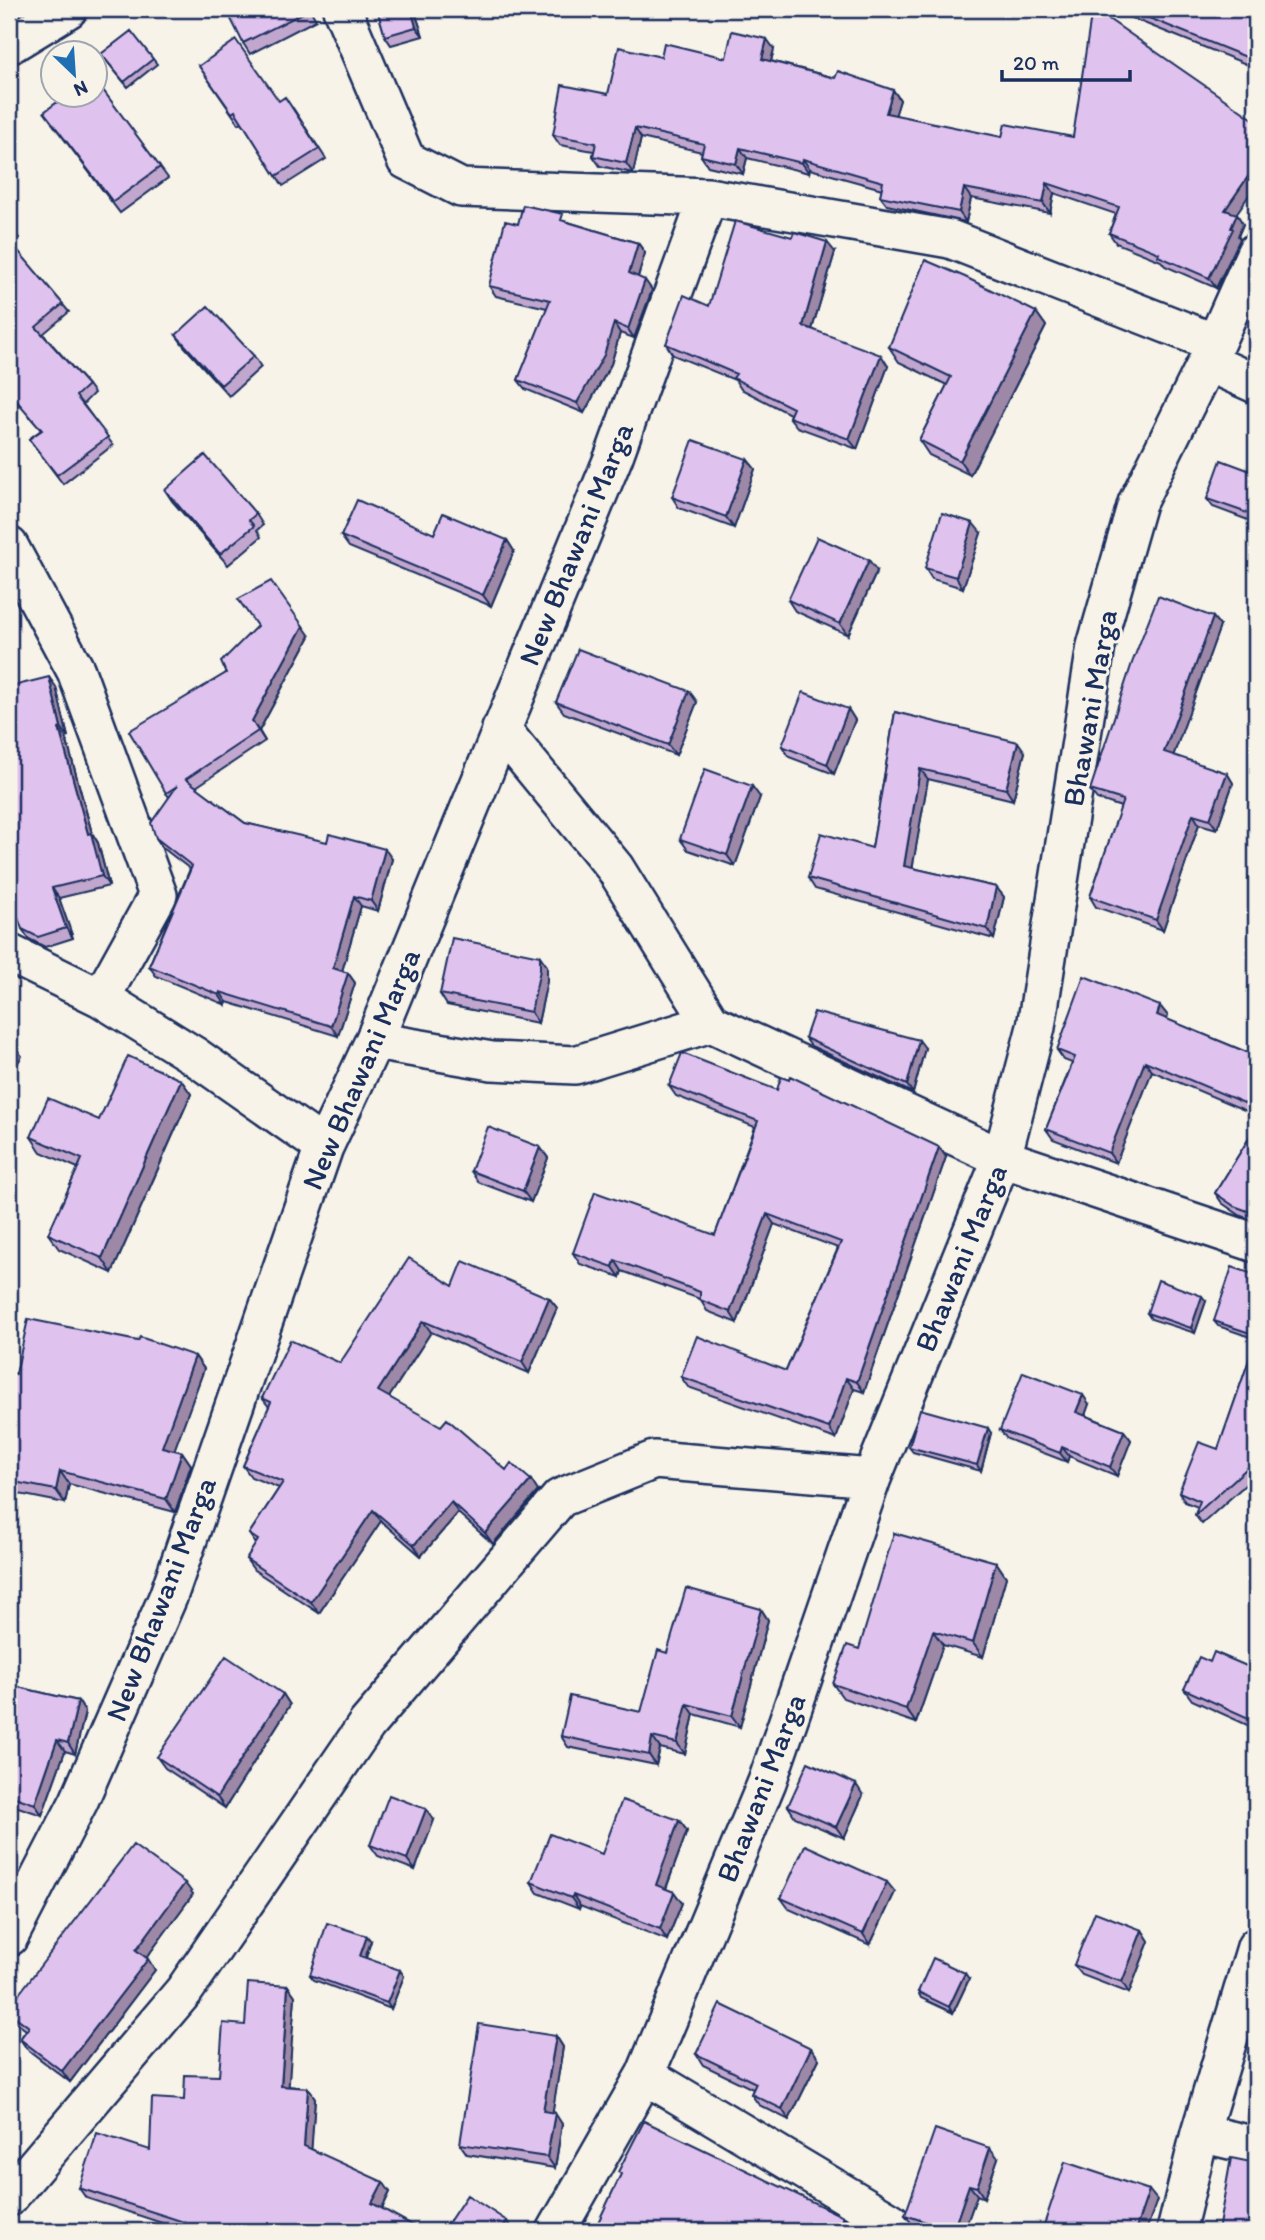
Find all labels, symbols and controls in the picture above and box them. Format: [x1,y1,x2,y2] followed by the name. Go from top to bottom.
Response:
[38,38,108,108] north arrow
[1002,38,1130,82] scale bar
[1013,50,1060,75] text: 20 m
[70,76,92,102] text: N
[510,417,641,671] street label: New Bhawani Marga
[1054,607,1125,809] street label: Bhawani Marga
[293,942,428,1195] street label: New Bhawani Marga
[906,1158,1015,1357] street label: Bhawani Marga
[97,1471,224,1726] street label: New Bhawani Marga
[708,1688,814,1887] street label: Bhawani Marga

